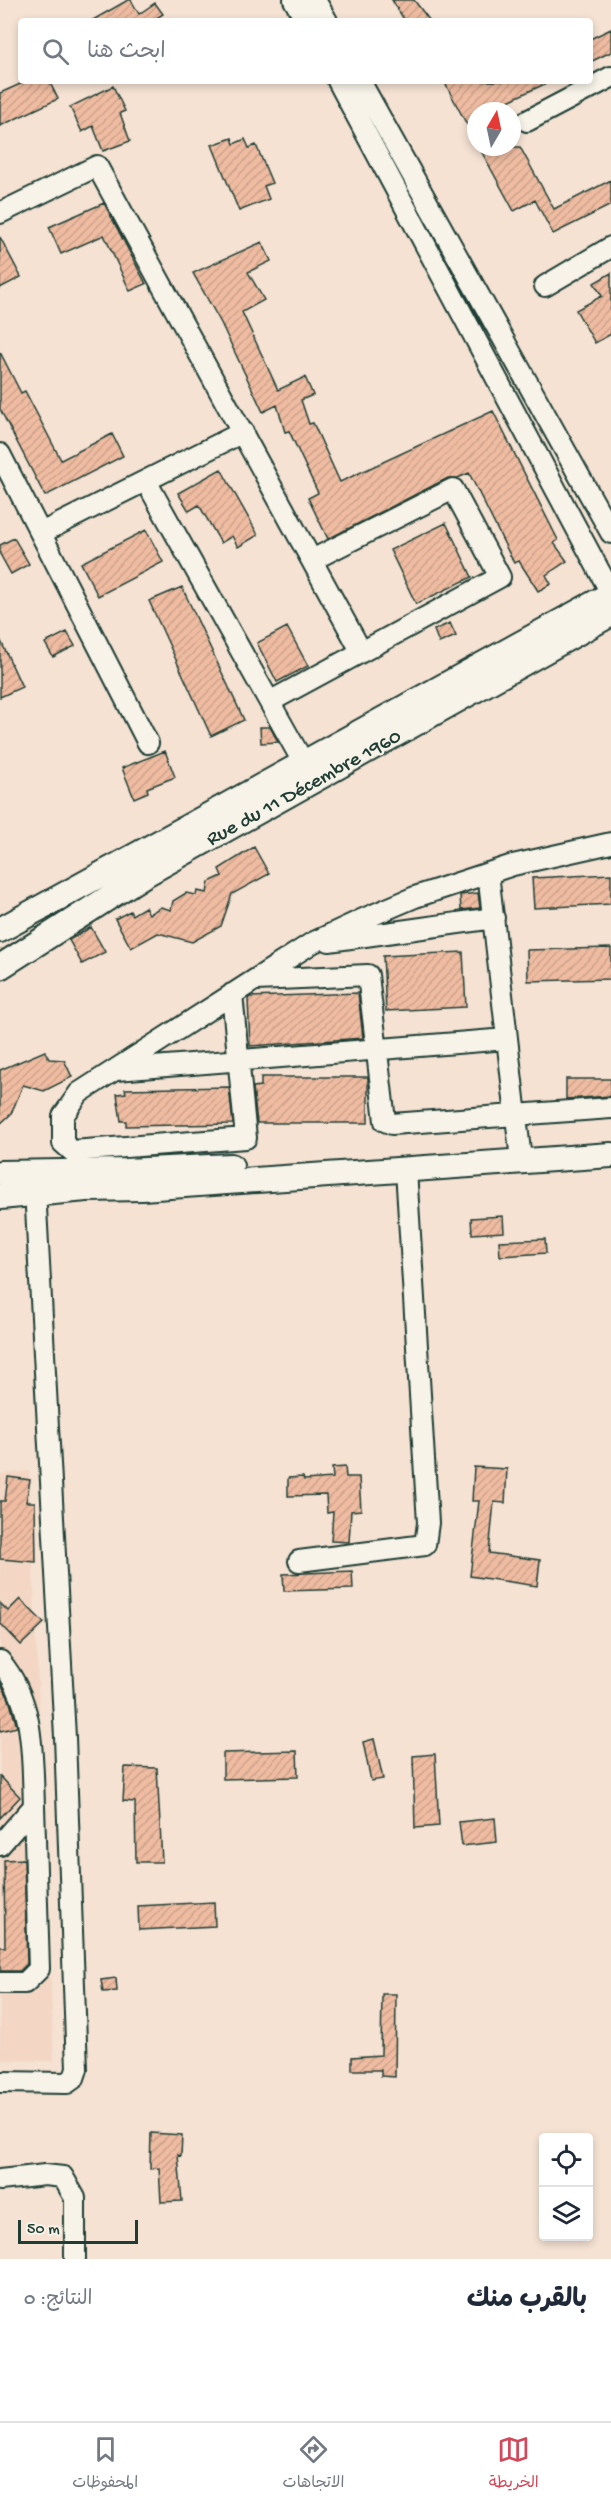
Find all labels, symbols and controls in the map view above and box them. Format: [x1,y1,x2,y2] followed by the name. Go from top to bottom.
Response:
[18,18,593,84] search box
[39,35,72,68] icon: search
[87,40,166,66] text: ابحث هنا
[467,102,521,156] north arrow
[203,725,407,853] street label: Rue du 11 Décembre 1960
[539,2133,593,2241] map controls
[539,2133,593,2187] button: locate
[539,2187,593,2241] button: layers
[18,2217,138,2244] scale bar
[27,2221,60,2240] text: 50 m
[467,2286,587,2317] text: بالقرب منك
[24,2289,93,2312] text: النتائج: 0
[72,2433,138,2496] tab: المحفوظات
[283,2433,344,2496] tab: الاتجاهات
[489,2433,539,2496] tab: الخريطة

